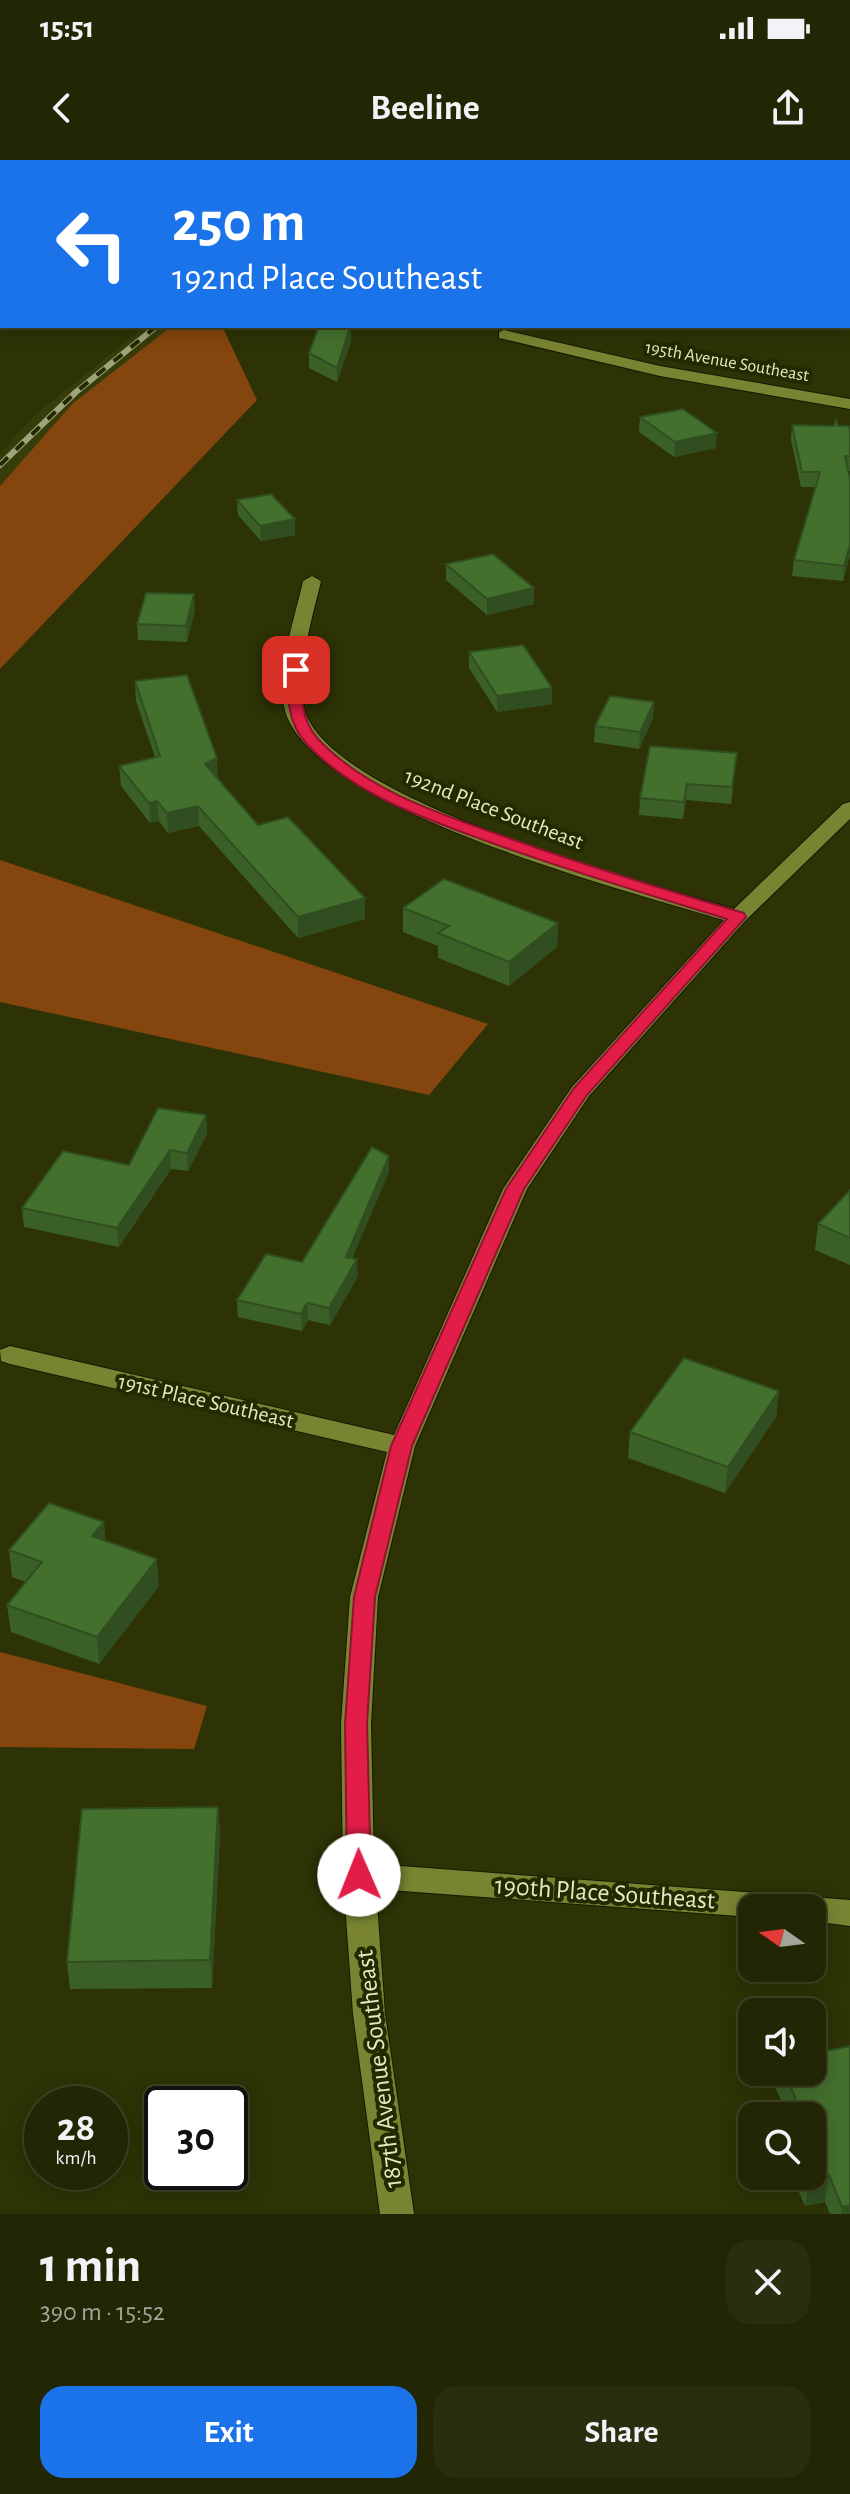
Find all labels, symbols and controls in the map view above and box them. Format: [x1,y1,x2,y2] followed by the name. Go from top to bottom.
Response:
[40,13,94,43] text: 15:51
[40,86,84,130] icon: back
[766,86,810,130] icon: share
[370,90,480,126] text: Beeline
[40,192,144,296] icon: left
[172,195,305,251] text: 250 m
[172,260,482,296] text: 192nd Place Southeast
[644,339,811,385] street label: 195th Avenue Southeast
[262,636,330,704] pin
[274,648,318,692] icon: arrive
[402,765,586,853] street label: 192nd Place Southeast
[116,1370,296,1432] street label: 191st Place Southeast
[317,1833,401,1917] position arrow
[494,1872,716,1914] street label: 190th Place Southeast
[738,1894,826,1982] north arrow
[738,1894,826,2190] map controls
[351,1948,407,2190] street label: 187th Avenue Southeast
[738,1998,826,2086] button: sound
[144,2086,248,2190] speed limit sign: 30
[738,2102,826,2190] button: search
[57,2108,95,2148] text: 28
[55,2148,97,2168] text: km/h
[726,2240,810,2324] button: close
[40,2243,141,2291] text: 1 min
[40,2299,165,2325] text: 390 m · 15:52
[40,2386,417,2478] button: Exit
[433,2386,810,2478] button: Share

